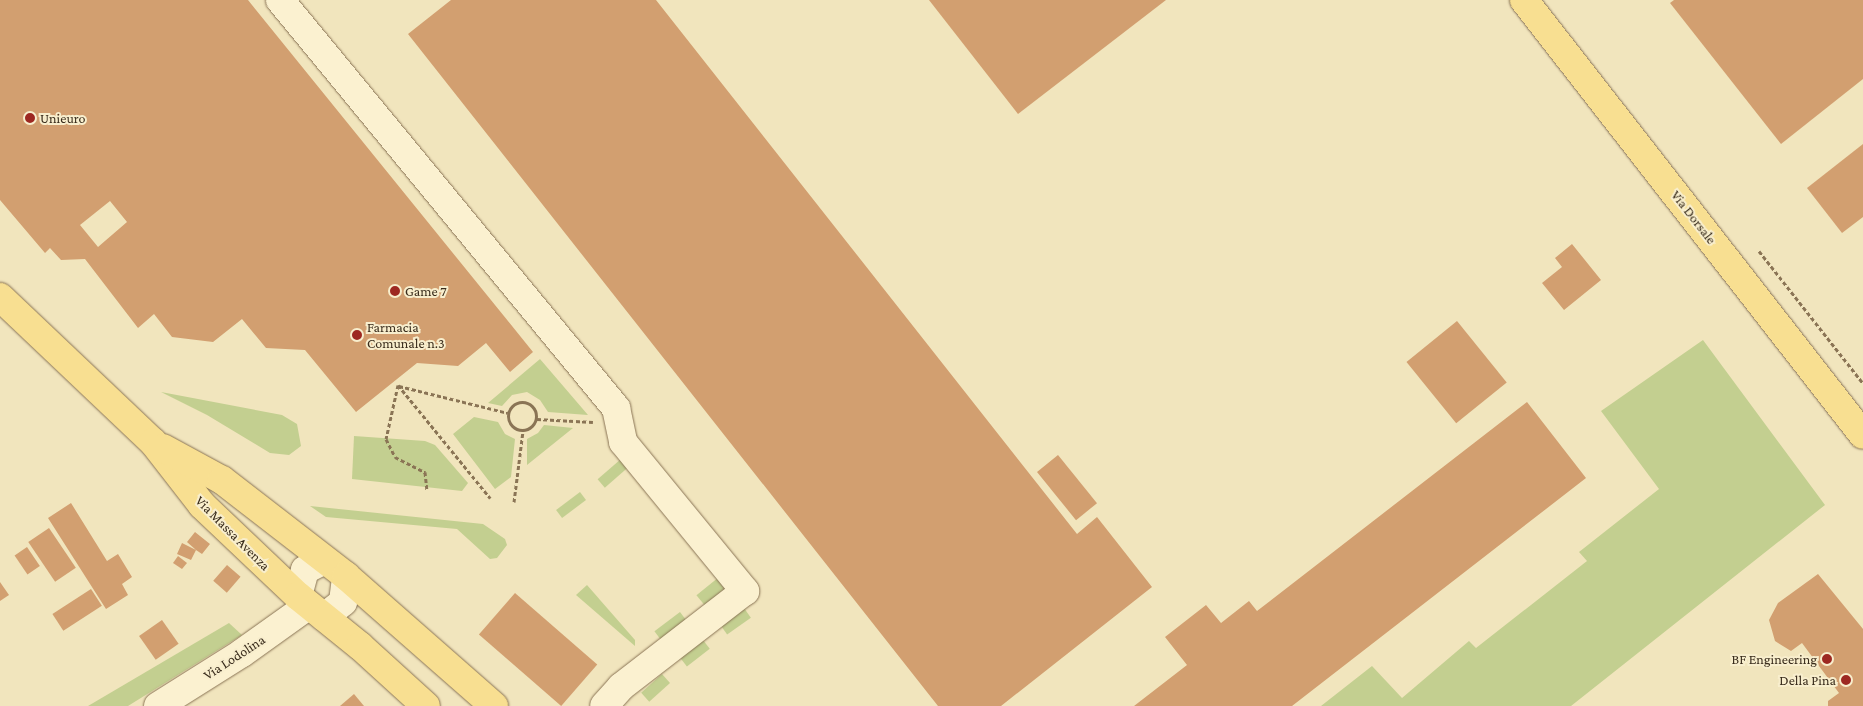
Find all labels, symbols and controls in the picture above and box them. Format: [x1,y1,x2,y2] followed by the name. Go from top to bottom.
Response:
[40,110,85,126] place label: Unieuro
[24,112,36,124] marker: Unieuro
[1668,187,1720,247] street label: Via Dorsale
[405,283,447,299] place label: Game 7
[389,285,401,297] marker: Game 7
[367,319,445,352] place label: Farmacia Comunale n.3
[351,329,363,341] marker: Farmacia Comunale n.3
[192,492,274,574] street label: Via Massa Avenza
[200,631,268,683] street label: Via Lodolina
[1731,651,1817,667] place label: BF Engineering
[1821,653,1833,665] marker: BF Engineering
[1779,672,1836,688] place label: Della Pina
[1840,674,1852,686] marker: Della Pina

